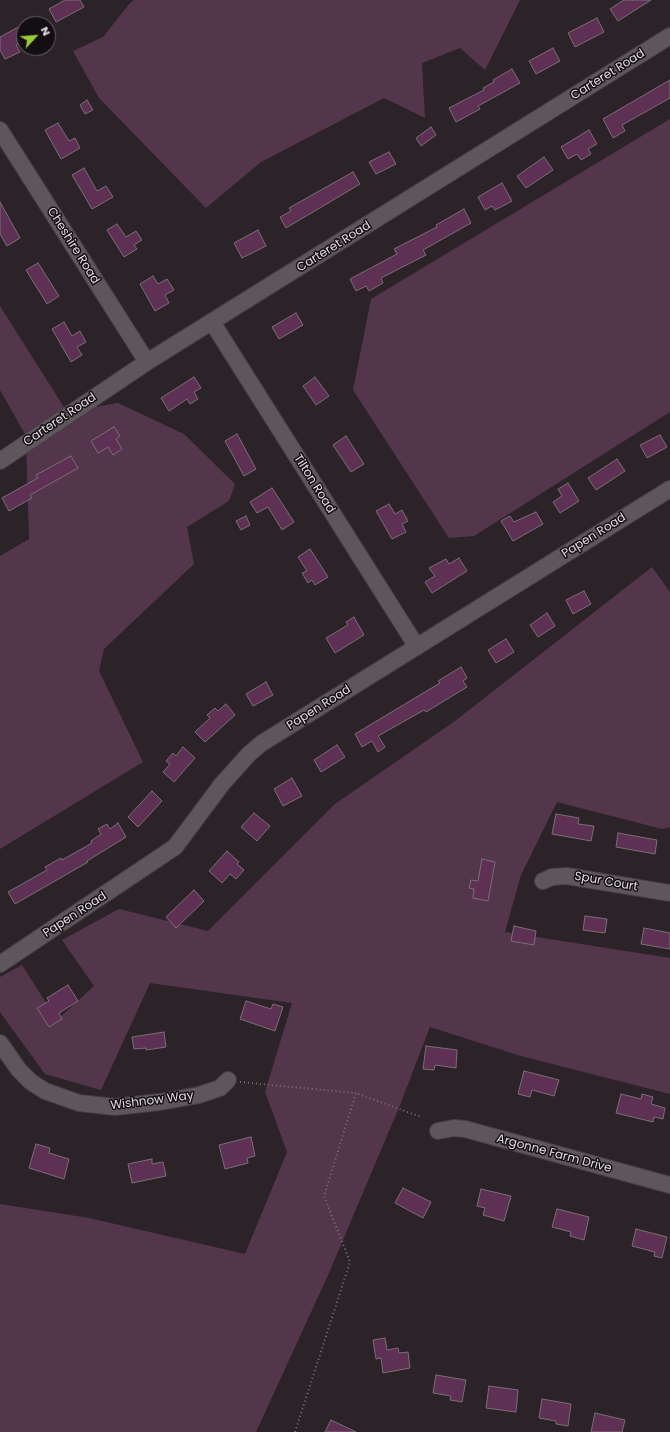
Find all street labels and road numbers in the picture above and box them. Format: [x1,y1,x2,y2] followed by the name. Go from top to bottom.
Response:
[568,47,648,103] street label: Carteret Road
[44,205,102,287] street label: Cheshire Road
[294,219,374,275] street label: Carteret Road
[21,390,99,450] street label: Carteret Road
[290,452,338,516] street label: Tilton Road
[559,511,629,561] street label: Papen Road
[284,683,354,733] street label: Papen Road
[573,869,639,895] street label: Spur Court
[41,889,109,941] street label: Papen Road
[110,1089,194,1113] street label: Wishnow Way
[495,1132,613,1176] street label: Argonne Farm Drive

